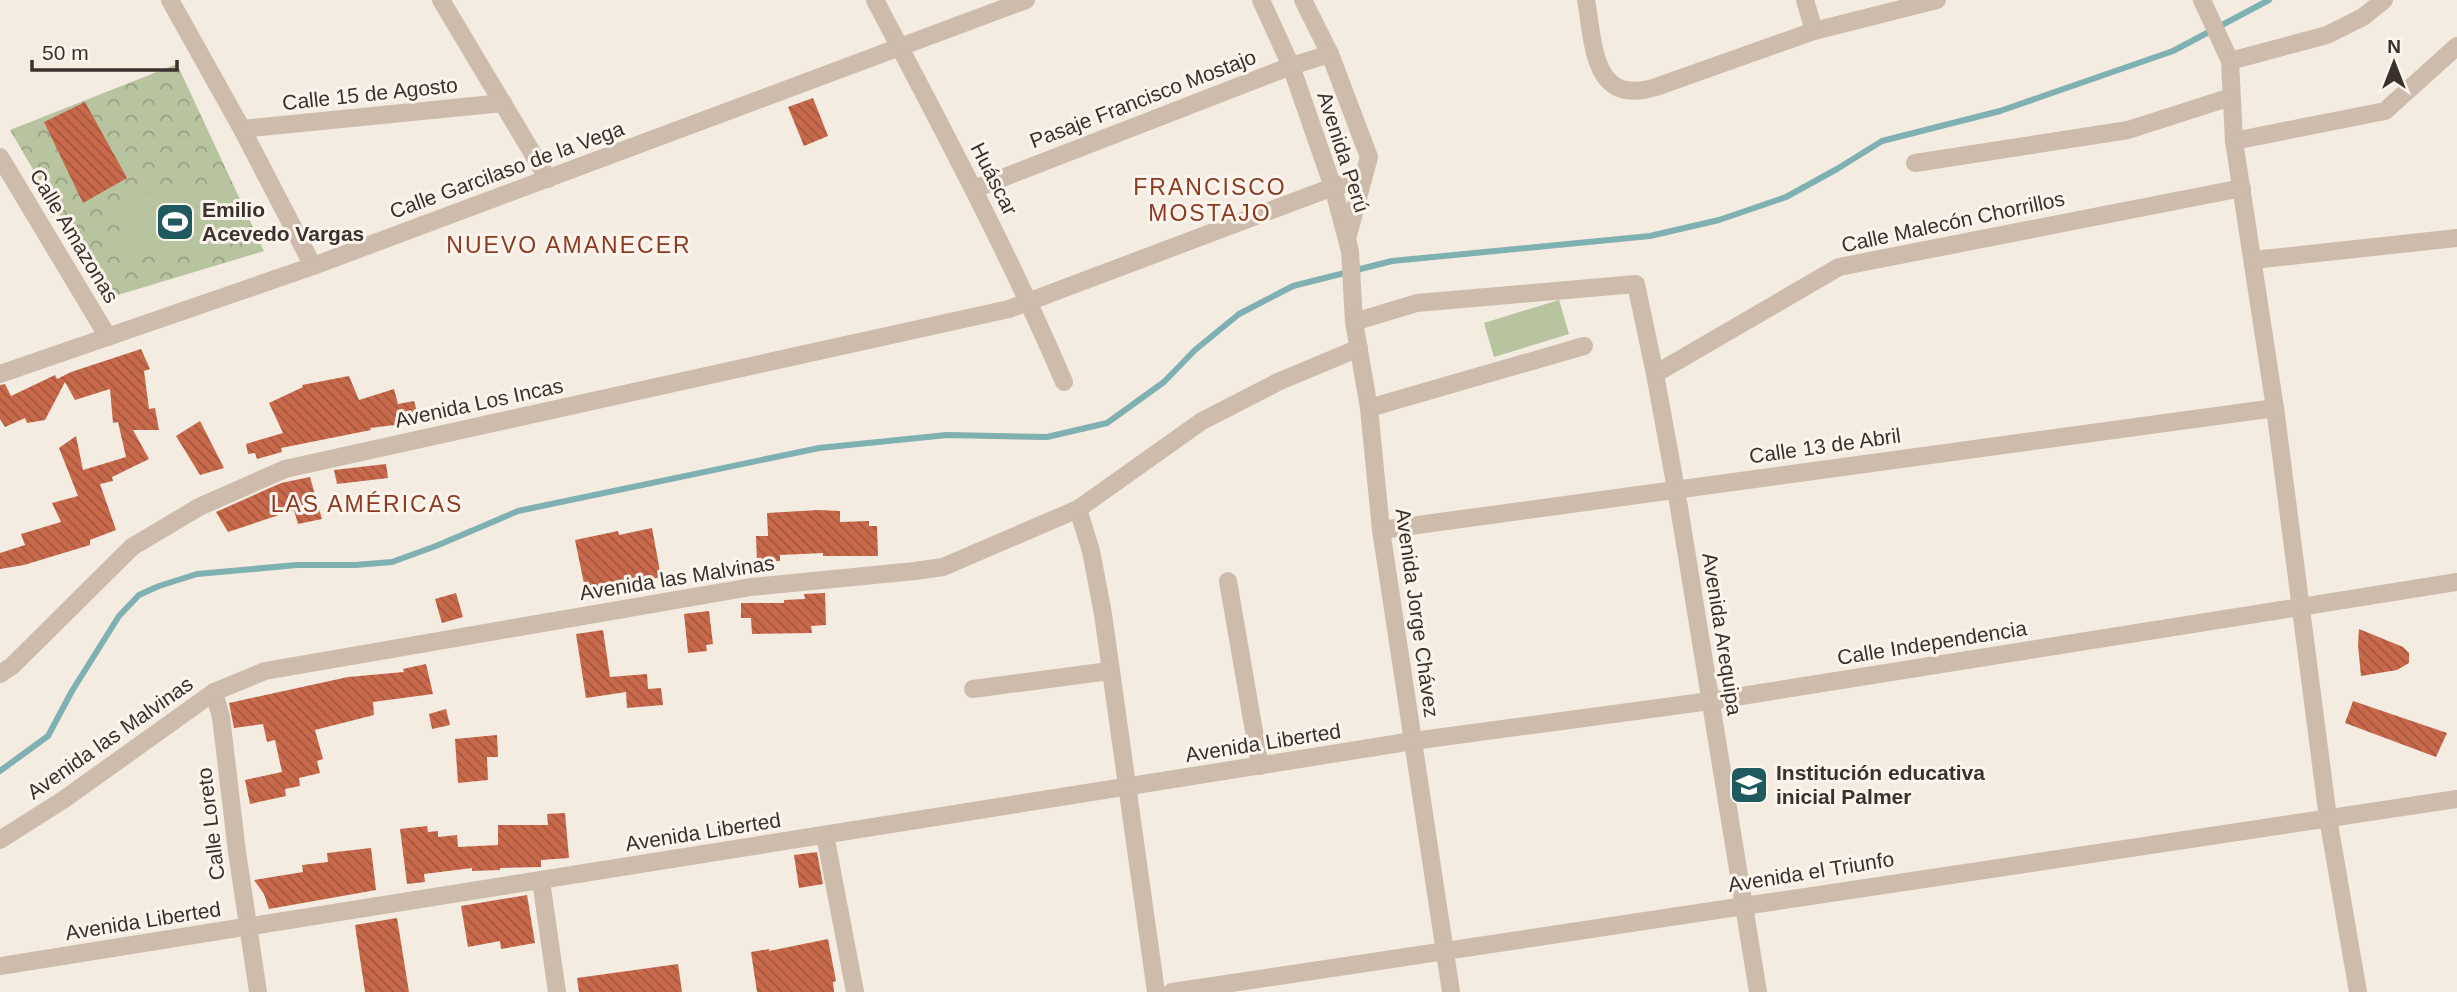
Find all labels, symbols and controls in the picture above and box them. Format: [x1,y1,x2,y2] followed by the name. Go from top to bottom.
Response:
[32,28,177,72] scale bar
[2359,28,2429,98] north arrow
[2387,36,2401,57] text: N
[42,41,89,64] text: 50 m
[1026,45,1259,152] street label: Pasaje Francisco Mostajo
[281,73,459,114] street label: Calle 15 de Agosto
[1313,89,1374,215] street label: Avenida Perú
[387,116,627,223] street label: Calle Garcilaso de la Vega
[966,139,1022,219] street label: Huáscar
[25,165,123,307] street label: Calle Amazonas
[1133,174,1287,226] district label: FRANCISCO MOSTAJO
[1839,187,2067,256] street label: Calle Malecón Chorrillos
[202,198,364,245] place label: Emilio Acevedo Vargas
[154,201,196,243] sports icon: Emilio Acevedo Vargas
[446,232,692,258] district label: NUEVO AMANECER
[393,373,565,432] street label: Avenida Los Incas
[1748,423,1902,468] street label: Calle 13 de Abril
[271,491,463,517] district label: LAS AMÉRICAS
[1391,507,1444,719] street label: Avenida Jorge Chávez
[578,551,776,604] street label: Avenida las Malvinas
[1698,551,1747,717] street label: Avenida Arequipa
[1836,616,2029,669] street label: Calle Independencia
[22,672,197,803] street label: Avenida las Malvinas
[1183,719,1342,766] street label: Avenida Liberted
[1776,761,1985,808] place label: Institución educativa inicial Palmer
[1728,764,1770,806] school or university icon: Institución educativa inicial Palmer
[192,766,229,882] street label: Calle Loreto
[623,808,782,855] street label: Avenida Liberted
[1726,847,1896,896] street label: Avenida el Triunfo
[63,897,222,944] street label: Avenida Liberted

